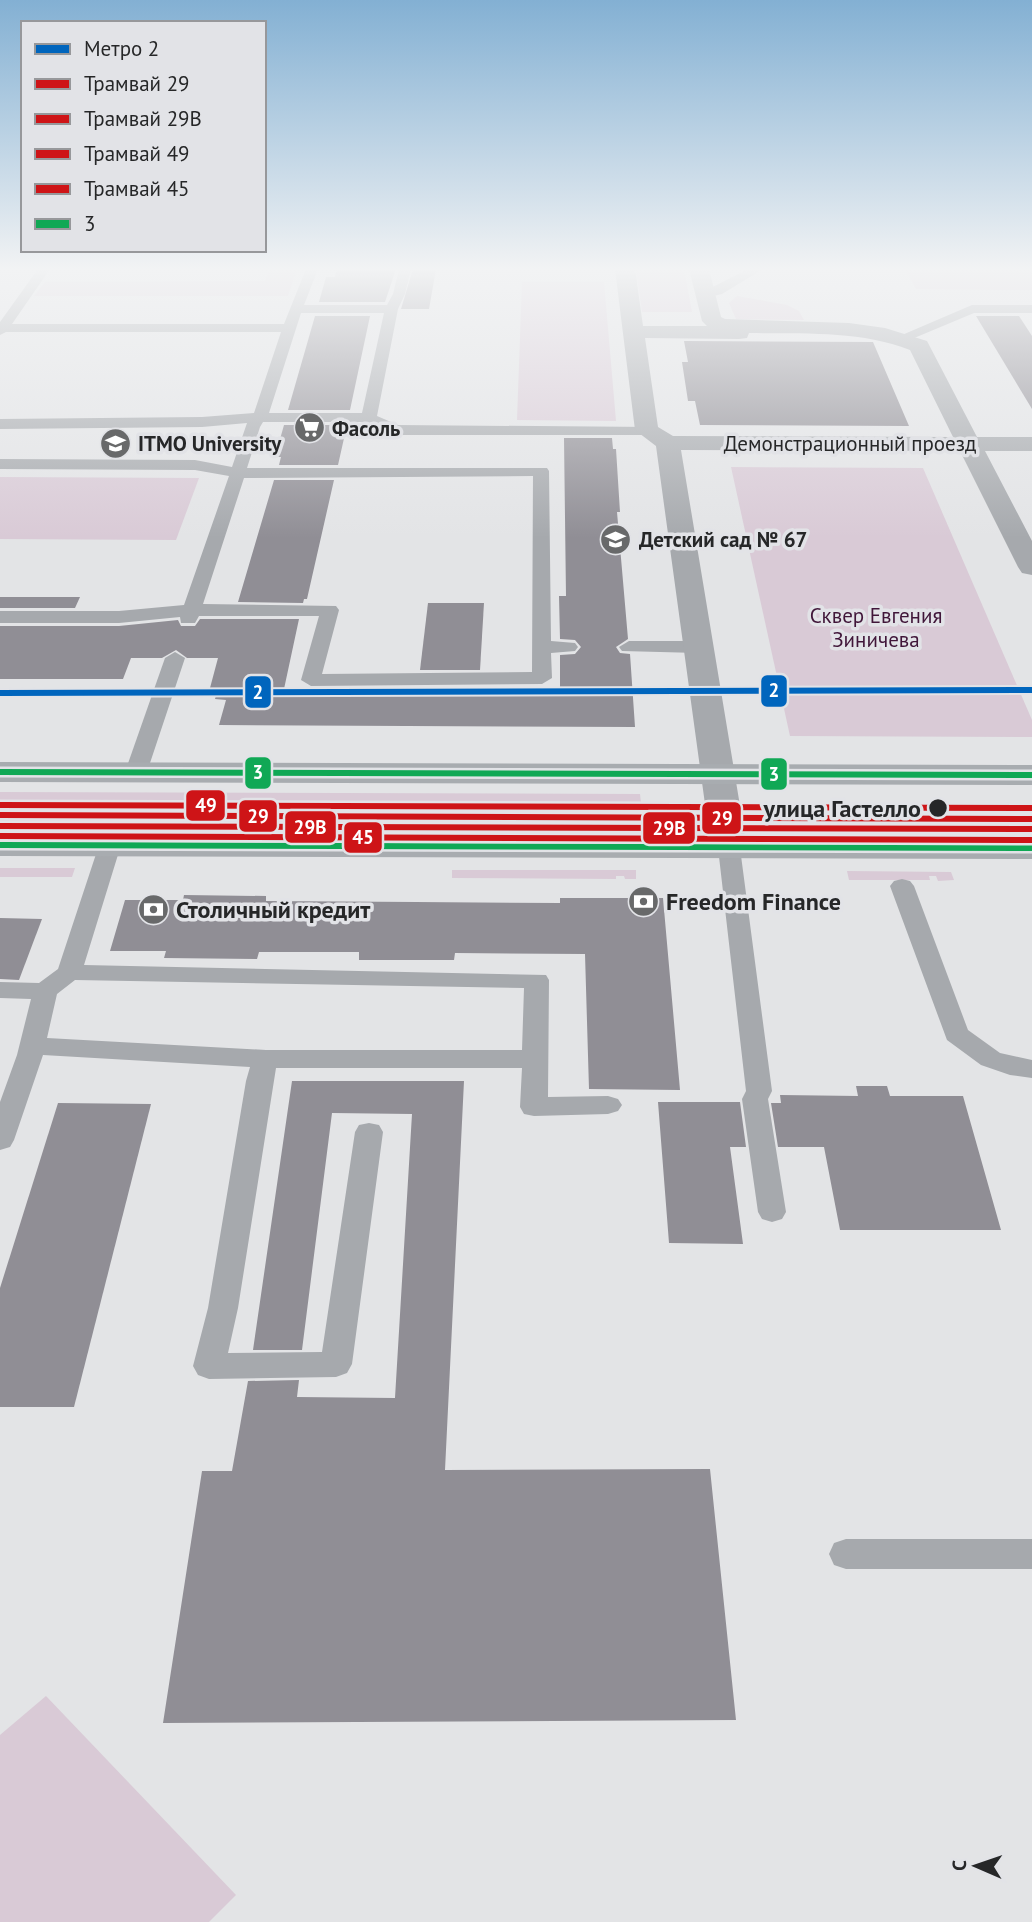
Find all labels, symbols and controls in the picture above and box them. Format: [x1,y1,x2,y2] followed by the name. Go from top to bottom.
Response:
[21,21,266,252] legend
[84,35,159,62] text: Метро 2
[84,70,190,97] text: Трамвай 29
[84,105,202,132] text: Трамвай 29В
[84,140,190,167] text: Трамвай 49
[84,175,190,202] text: Трамвай 45
[84,210,95,237] text: 3
[292,411,326,445] supermarket icon: Фасоль
[332,415,400,442] place label: Фасоль
[98,426,132,460] school or university icon: ITMO University
[138,430,282,457] place label: ITMO University
[724,430,976,457] street label: Демонстрационный проезд
[599,522,633,556] school or university icon: Детский сад № 67
[639,526,807,553] place label: Детский сад № 67
[810,602,942,653] park label: Сквер Евгения Зиничева
[760,674,788,708] line badge: 2
[244,675,272,709] line badge: 2
[769,678,779,702] text: 2
[253,680,263,704] text: 2
[244,756,272,790] line badge: 3
[760,757,788,791] line badge: 3
[253,760,263,784] text: 3
[769,762,779,786] text: 3
[185,789,226,822] line badge: 49
[195,793,217,817] text: 49
[763,793,921,824] place label: улица Гастелло
[927,797,949,819] marker: улица Гастелло
[238,799,278,833] line badge: 29
[701,801,742,835] line badge: 29
[247,804,269,828] text: 29
[711,806,733,830] text: 29
[284,810,337,844] line badge: 29В
[642,811,696,845] line badge: 29В
[294,815,326,839] text: 29В
[653,816,685,840] text: 29В
[343,821,383,854] line badge: 45
[352,825,374,849] text: 45
[626,884,660,918] bank icon: Freedom Finance
[666,886,841,917] place label: Freedom Finance
[136,892,170,926] bank icon: Столичный кредит
[176,894,371,925] place label: Столичный кредит
[941,1831,1011,1901] north arrow
[947,1859,971,1871] text: С

